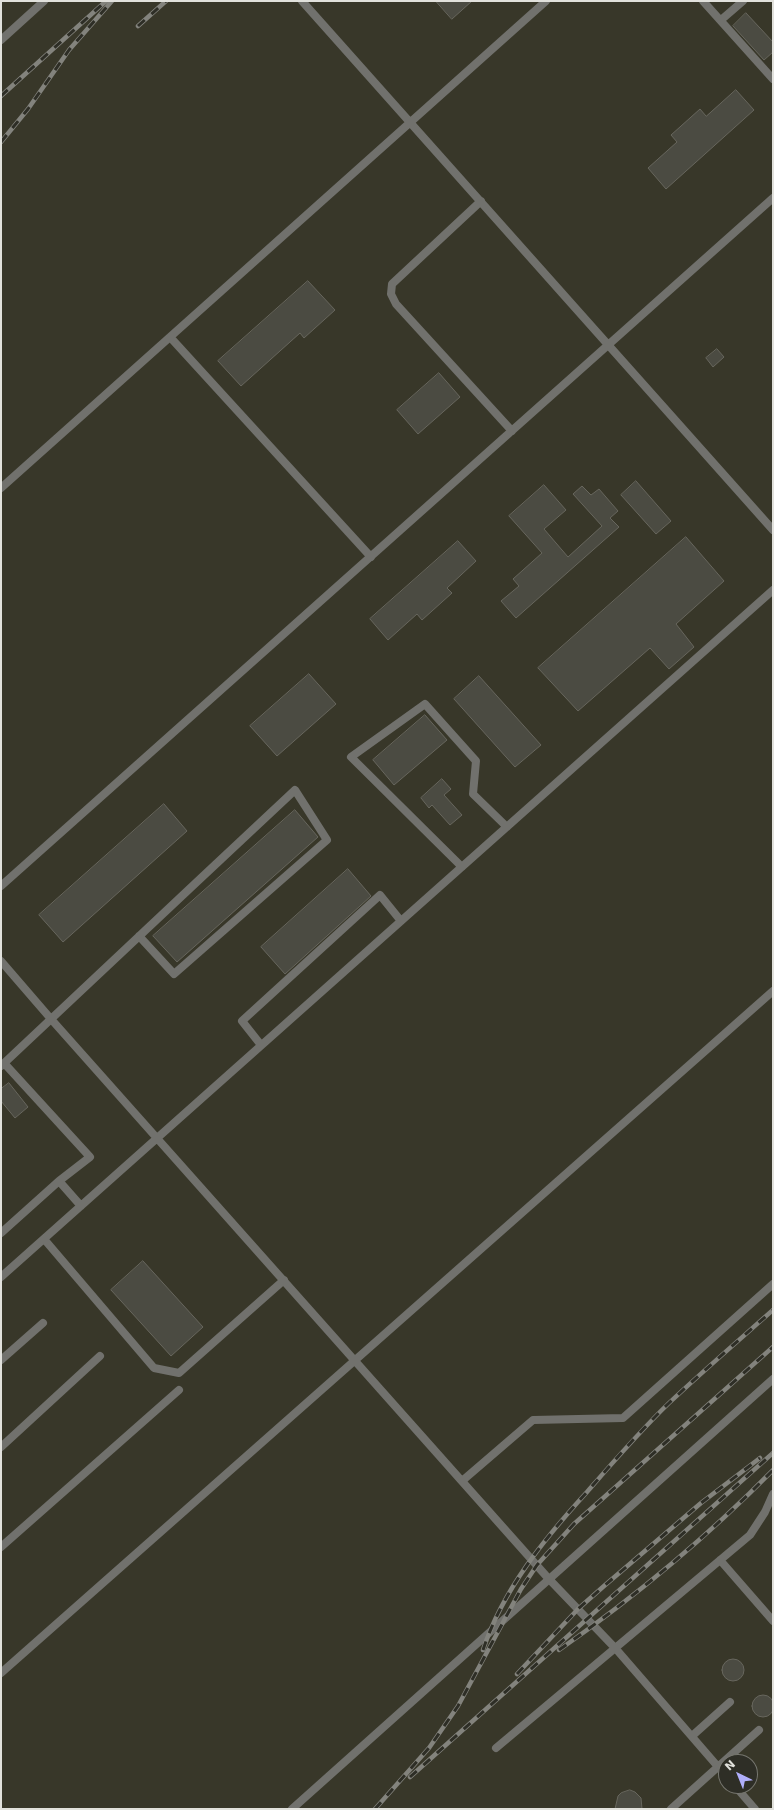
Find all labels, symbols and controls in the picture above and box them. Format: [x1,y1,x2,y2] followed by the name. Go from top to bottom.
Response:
[718,1754,758,1794] north arrow
[722,1758,738,1773] text: N

